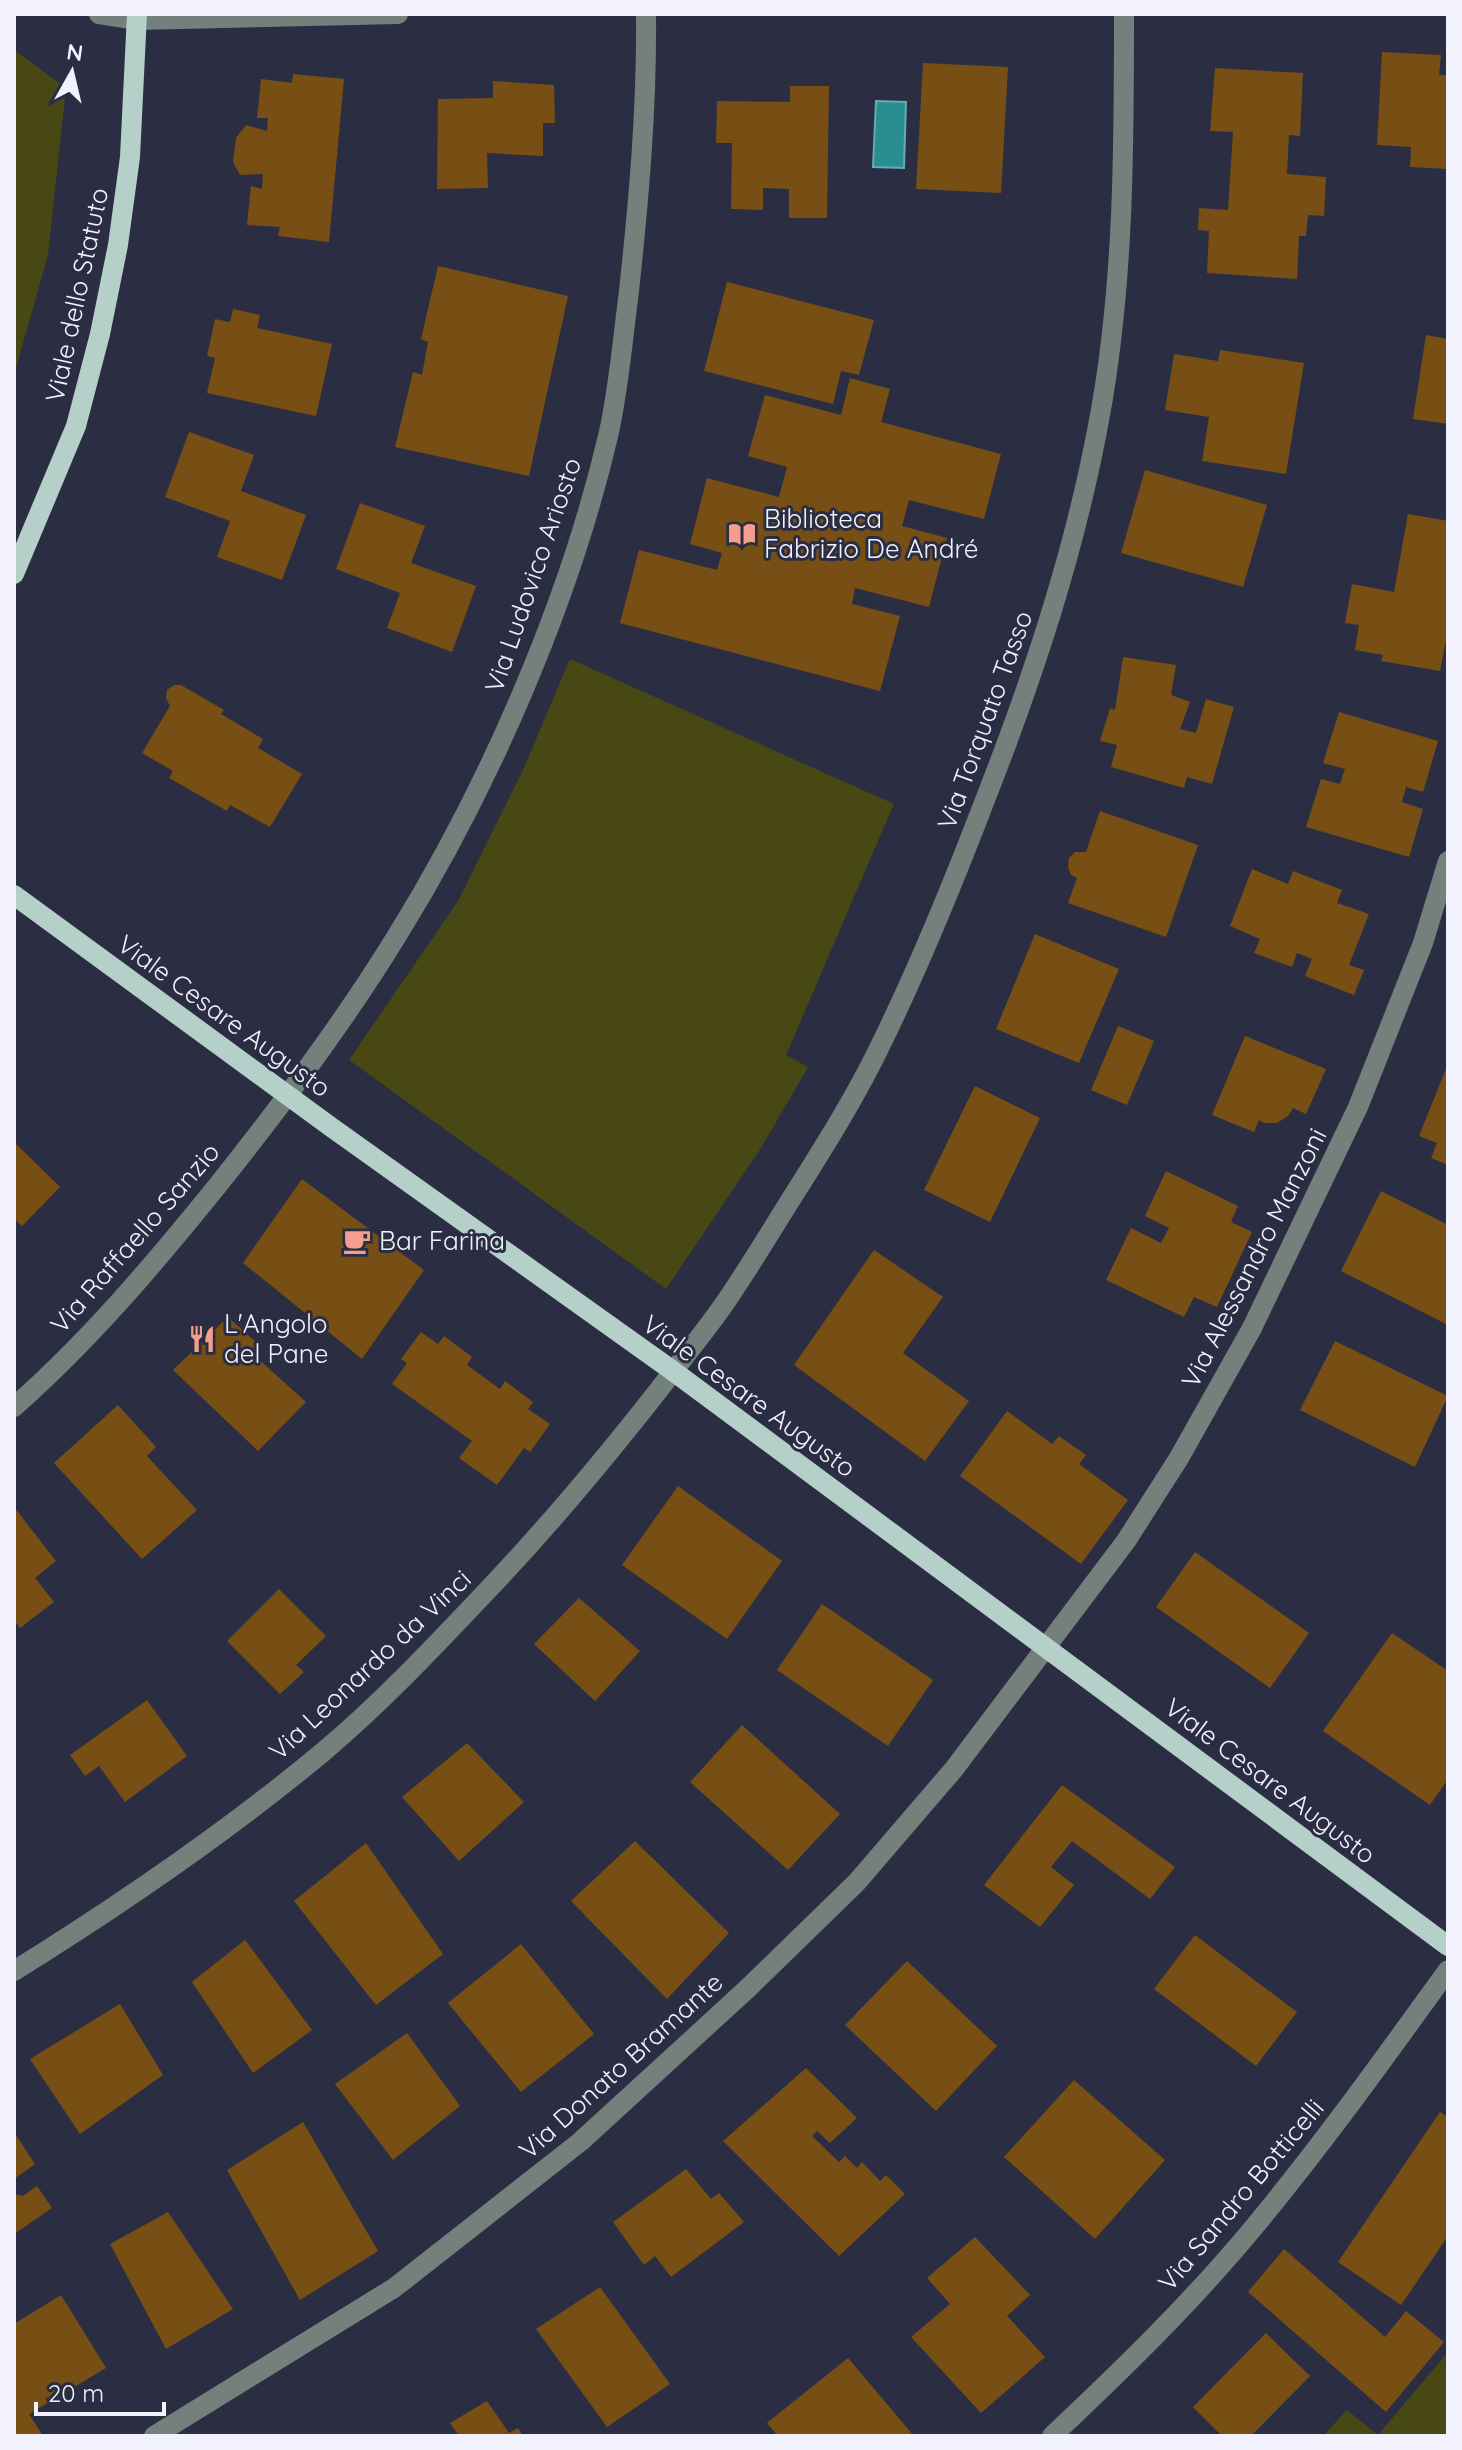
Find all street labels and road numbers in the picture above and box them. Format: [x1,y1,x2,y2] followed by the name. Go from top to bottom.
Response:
[38,185,115,405] street label: Viale dello Statuto
[477,453,588,696] street label: Via Ludovico Ariosto
[930,606,1039,834] street label: Via Torquato Tasso
[111,927,337,1104] street label: Viale Cesare Augusto
[1174,1122,1333,1393] street label: Via Alessandro Manzoni
[43,1136,226,1340] street label: Via Raffaello Sanzio
[636,1307,862,1484] street label: Viale Cesare Augusto
[262,1562,478,1767] street label: Via Leonardo da Vinci
[1158,1690,1382,1871] street label: Viale Cesare Augusto
[512,1965,729,2166] street label: Via Donato Bramante
[1151,2092,1331,2297] street label: Via Sandro Botticelli

